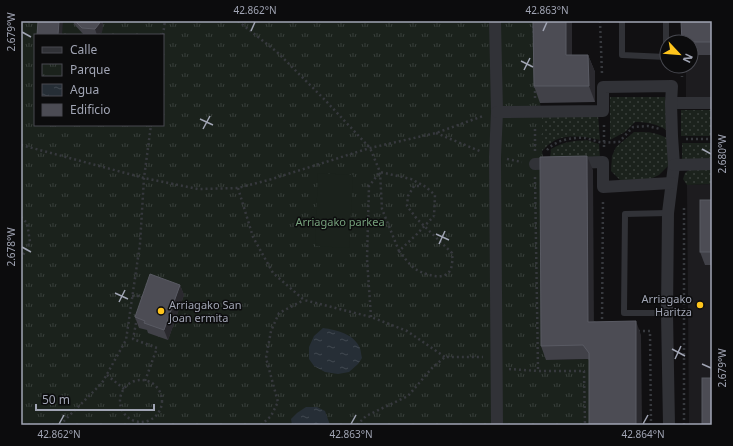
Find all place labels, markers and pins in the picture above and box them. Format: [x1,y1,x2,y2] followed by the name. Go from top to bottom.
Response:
[641,291,692,319] place label: Arriagako Haritza
[168,297,241,325] place label: Arriagako San Joan ermita
[695,300,705,310] marker: Arriagako Haritza
[156,306,166,316] marker: Arriagako San Joan ermita

